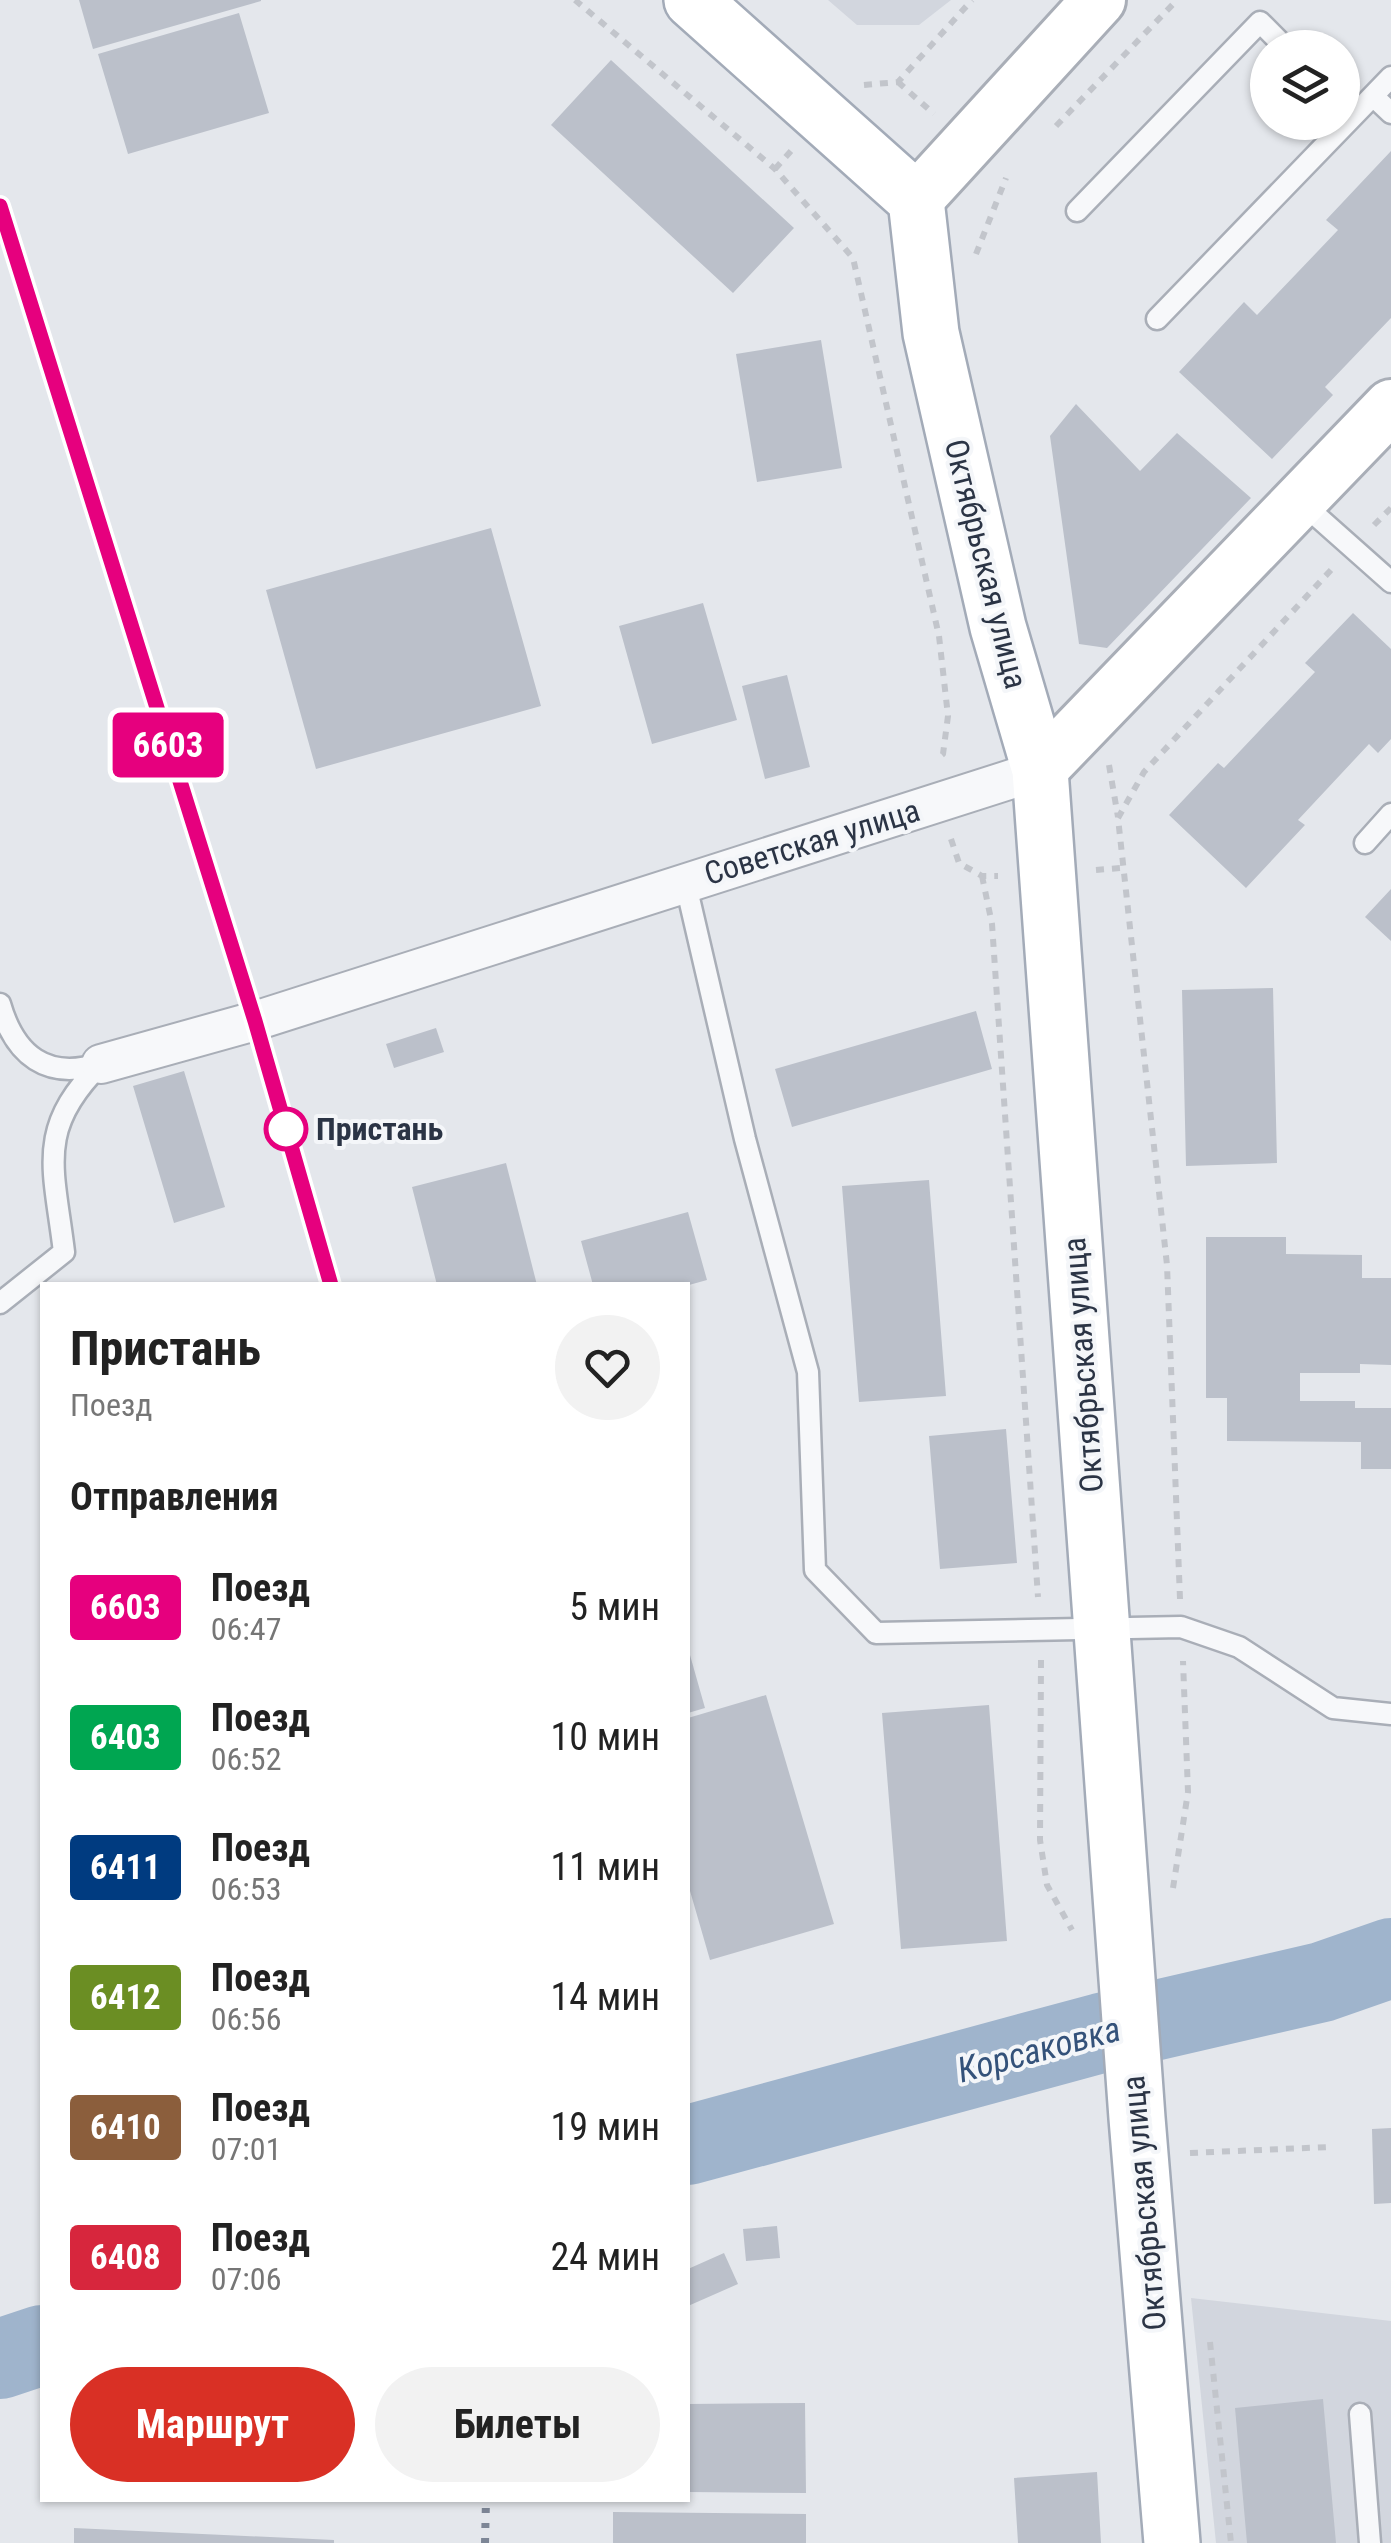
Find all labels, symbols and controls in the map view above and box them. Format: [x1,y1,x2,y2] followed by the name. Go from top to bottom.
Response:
[1250,30,1360,140] map controls
[1250,30,1360,140] button: layers
[937,435,1035,693] street label: Октябрьская улица
[98,712,238,778] line badge: 6603
[133,725,203,766] text: 6603
[700,791,924,893] street label: Советская улица
[265,1108,307,1150] marker: Пристань
[316,1110,443,1148] place label: Пристань
[1055,1236,1111,1494] street label: Октябрьская улица
[555,1315,660,1420] button: heart
[70,1320,261,1377] text: Пристань
[70,1386,152,1424] text: Поезд
[70,1475,279,1519] text: Отправления
[211,1566,310,1610] text: Поезд
[569,1585,660,1629] text: 5 мин
[90,1587,161,1628] text: 6603
[211,1610,281,1648] text: 06:47
[211,1696,310,1740] text: Поезд
[551,1715,660,1759] text: 10 мин
[90,1717,161,1758] text: 6403
[211,1740,281,1778] text: 06:52
[211,1826,310,1870] text: Поезд
[551,1845,660,1889] text: 11 мин
[90,1847,161,1888] text: 6411
[211,1870,281,1908] text: 06:53
[211,1956,310,2000] text: Поезд
[551,1975,660,2019] text: 14 мин
[90,1977,161,2018] text: 6412
[211,2000,281,2038] text: 06:56
[953,2009,1125,2091] water label: Корсаковка
[1114,2074,1174,2332] street label: Октябрьская улица
[211,2086,310,2130] text: Поезд
[551,2105,660,2149] text: 19 мин
[90,2107,161,2148] text: 6410
[211,2130,281,2168] text: 07:01
[211,2216,310,2260] text: Поезд
[551,2235,660,2279] text: 24 мин
[90,2237,161,2278] text: 6408
[211,2260,281,2298] text: 07:06
[70,2367,355,2482] button: Маршрут
[375,2367,660,2482] button: Билеты

